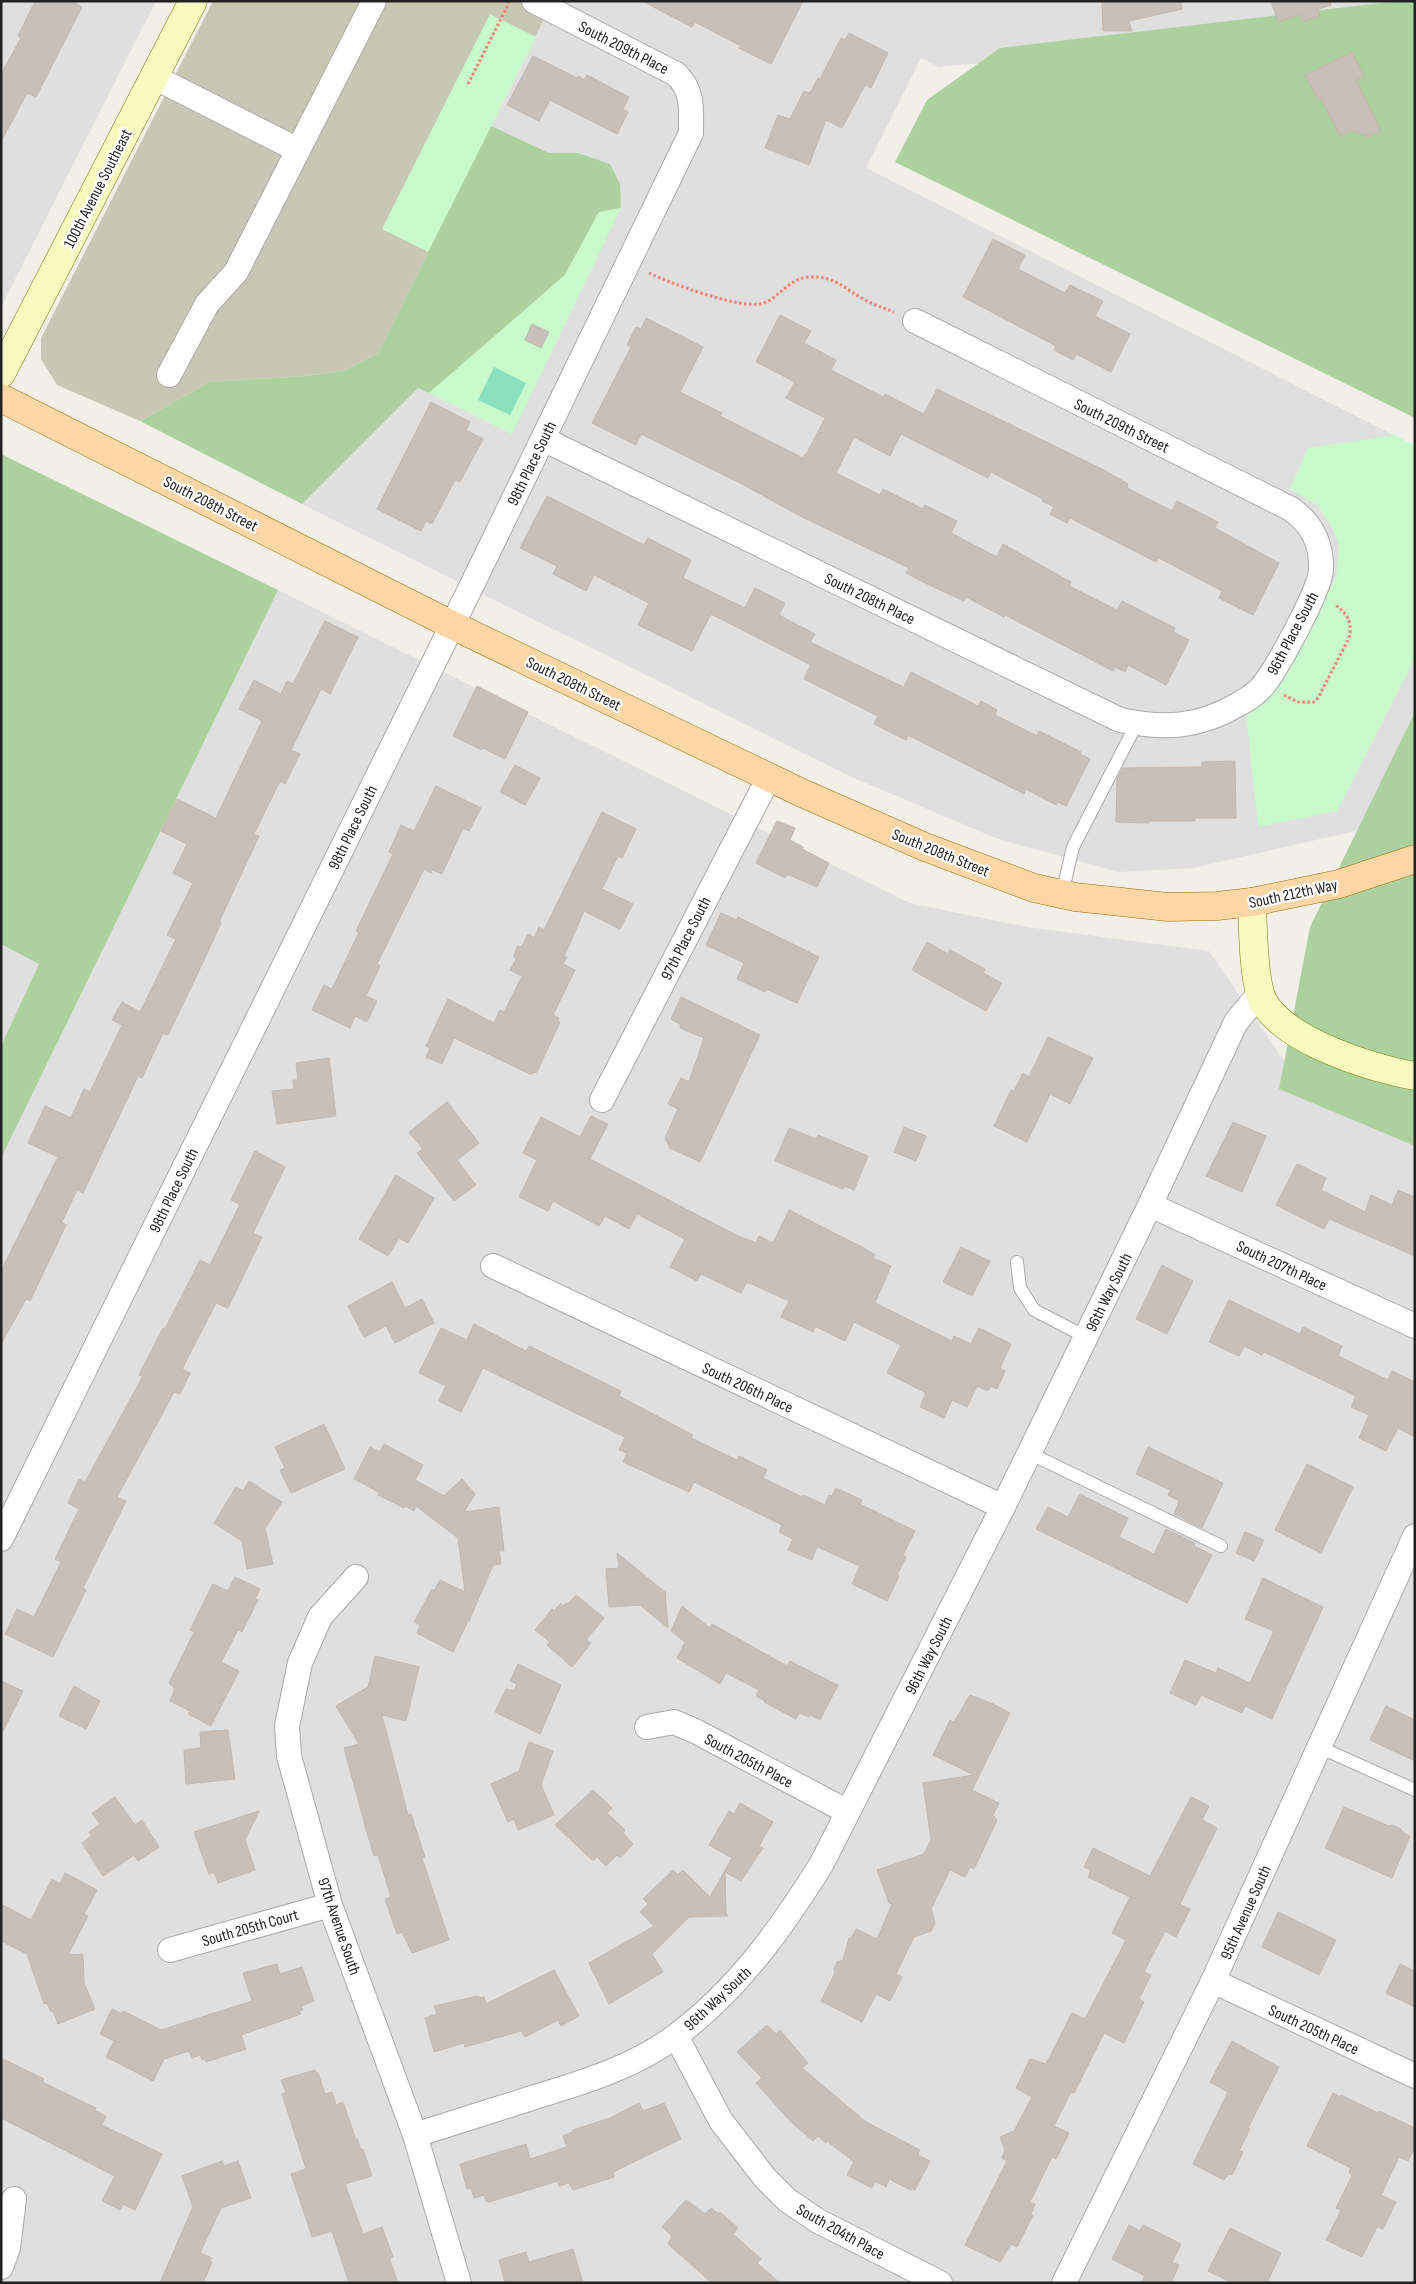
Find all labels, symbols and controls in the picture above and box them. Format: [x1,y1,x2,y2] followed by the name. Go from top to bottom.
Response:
[575,18,671,79] street label: South 209th Place
[60,126,137,251] street label: 100th Avenue Southeast
[1071,395,1172,458] street label: South 209th Street
[504,418,561,509] street label: 98th Place South
[160,472,261,536] street label: South 208th Street
[821,569,918,629] street label: South 208th Place
[1263,589,1323,679] street label: 96th Place South
[523,653,624,716] street label: South 208th Street
[325,782,382,873] street label: 98th Place South
[889,825,992,882] street label: South 208th Street
[1247,876,1339,913] street label: South 212th Way
[657,894,715,984] street label: 97th Place South
[146,1145,203,1236] street label: 98th Place South
[1233,1237,1330,1296] street label: South 207th Place
[1082,1250,1137,1335] street label: 96th Way South
[699,1359,796,1418] street label: South 206th Place
[902,1613,957,1698] street label: 96th Way South
[701,1730,796,1793] street label: South 205th Place
[1217,1862,1276,1963] street label: 95th Avenue South
[313,1875,364,1978] street label: 97th Avenue South
[200,1906,301,1951] street label: South 205th Court
[680,1963,756,2035] street label: 96th Way South
[1265,2001,1362,2060] street label: South 205th Place
[793,2200,888,2264] street label: South 204th Place

